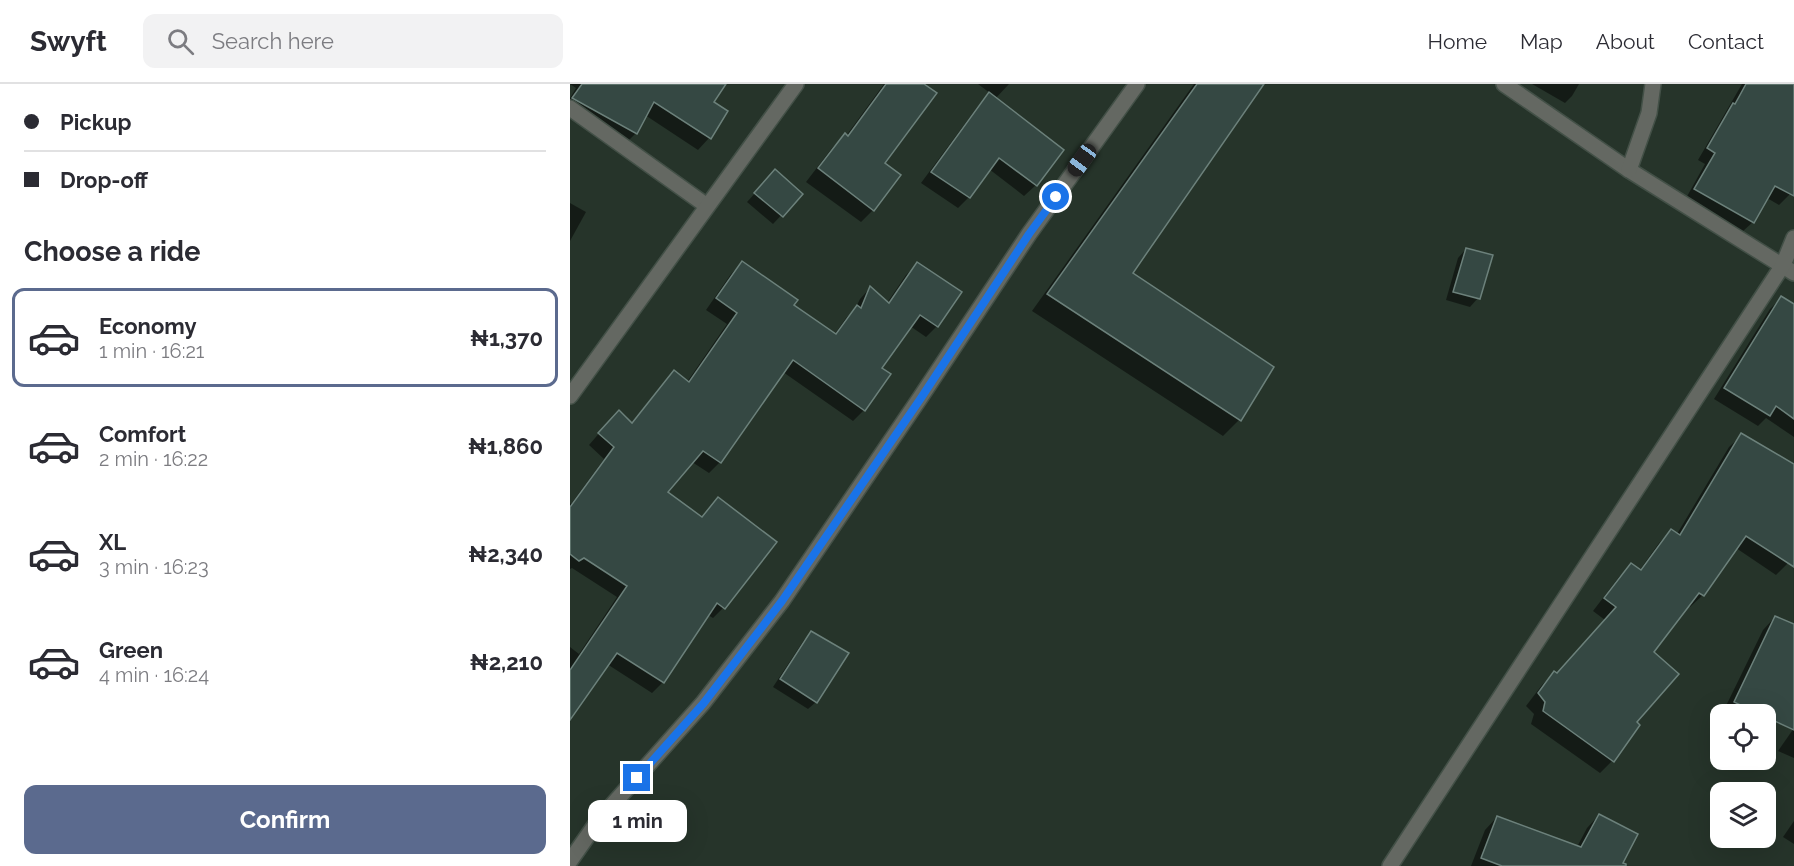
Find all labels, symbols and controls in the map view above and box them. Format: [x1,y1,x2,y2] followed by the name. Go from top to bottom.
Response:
[143,14,563,68] search box
[30,25,107,58] text: Swyft
[164,25,197,58] icon: search
[212,28,334,54] text: Search here
[1428,29,1487,54] text: Home
[1520,29,1563,54] text: Map
[1596,29,1655,54] text: About
[1688,29,1764,54] text: Contact
[60,109,132,135] text: Pickup
[1064,140,1100,180] car
[60,167,148,193] text: Drop-off
[1042,183,1069,210] route start
[24,236,200,267] text: Choose a ride
[27,311,81,365] icon: car
[99,313,197,339] text: Economy
[470,325,543,351] text: ₦1,370
[99,339,204,363] text: 1 min · 16:21
[27,419,81,473] icon: car
[99,421,186,447] text: Comfort
[468,433,543,459] text: ₦1,860
[99,447,208,471] text: 2 min · 16:22
[27,527,81,581] icon: car
[99,529,126,555] text: XL
[468,541,543,567] text: ₦2,340
[99,555,209,579] text: 3 min · 16:23
[27,635,81,689] icon: car
[99,637,163,663] text: Green
[470,649,543,675] text: ₦2,210
[99,663,209,687] text: 4 min · 16:24
[1710,704,1776,848] map controls
[1710,704,1776,770] button: locate
[623,764,650,791] route end
[1710,782,1776,848] button: layers
[24,785,546,854] button: Confirm
[587,799,686,841] callout: 1 min
[612,809,663,833] text: 1 min

